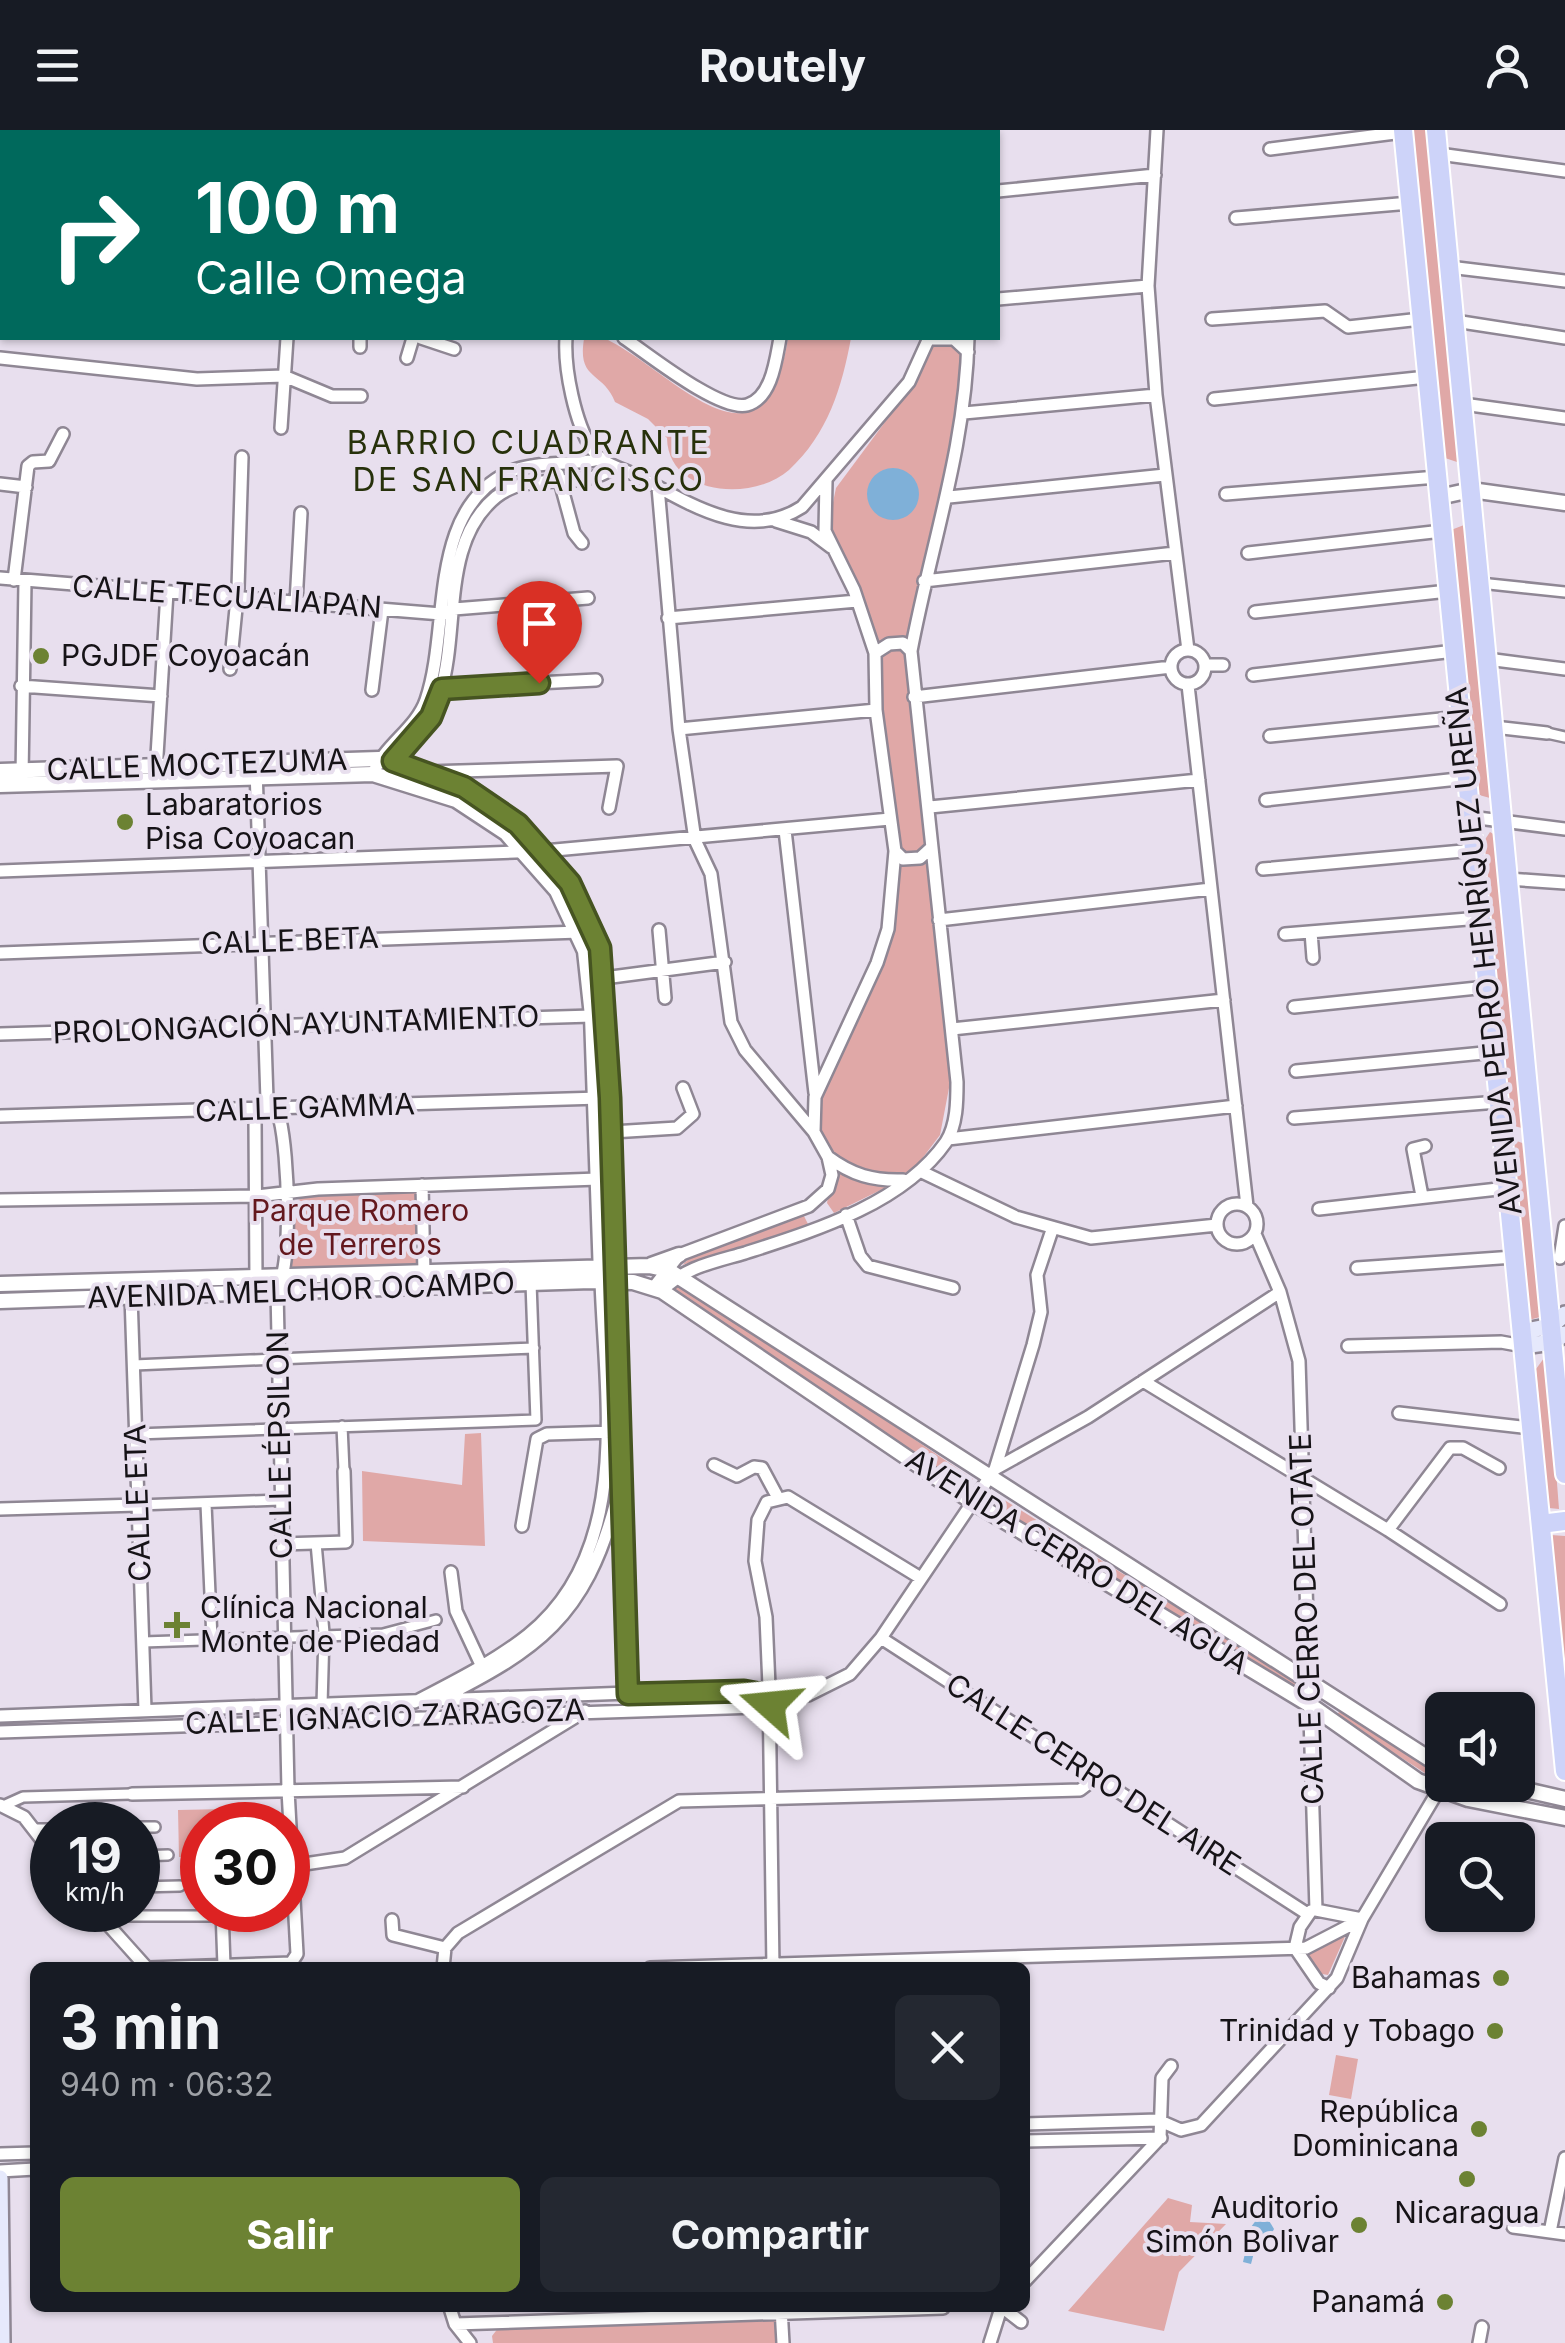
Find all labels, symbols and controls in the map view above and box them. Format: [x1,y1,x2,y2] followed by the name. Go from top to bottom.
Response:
[30,38,85,93] icon: menu
[699,38,866,93] text: Routely
[1480,38,1535,93] icon: person
[195,165,400,250] text: 100 m
[30,170,160,300] icon: right
[195,250,467,305] text: Calle Omega
[347,423,711,499] district label: BARRIO CUADRANTE DE SAN FRANCISCO
[71,567,383,625] street label: CALLE TECUALIAPAN
[497,581,582,684] pin
[512,596,567,651] icon: arrive
[61,637,310,673] place label: PGJDF Coyoacán
[30,645,52,667] marker: PGJDF Coyoacán
[1437,685,1529,1217] street label: AVENIDA PEDRO HENRÍQUEZ UREÑA
[46,741,348,787] street label: CALLE MOCTEZUMA
[145,786,355,856] place label: Labaratorios Pisa Coyoacan
[114,811,136,833] marker: Labaratorios Pisa Coyoacan
[201,919,379,961] street label: CALLE BETA
[52,998,540,1050] street label: PROLONGACIÓN AYUNTAMIENTO
[195,1085,415,1129] street label: CALLE GAMMA
[251,1192,469,1262] park label: Parque Romero de Terreros
[86,1265,516,1315] street label: AVENIDA MELCHOR OCAMPO
[259,1330,299,1560] street label: CALLE ÉPSILON
[116,1423,158,1583] street label: CALLE ETA
[1282,1433,1330,1805] street label: CALLE CERRO DEL OTATE
[900,1441,1256,1682] street label: AVENIDA CERRO DEL AGUA
[200,1589,440,1659] place label: Clínica Nacional Monte de Piedad
[164,1612,190,1638] marker: Clínica Nacional Monte de Piedad
[718,1653,822,1757] position arrow
[940,1666,1247,1883] street label: CALLE CERRO DEL AIRE
[184,1691,585,1741] street label: CALLE IGNACIO ZARAGOZA
[1425,1692,1535,1932] map controls
[1425,1692,1535,1802] button: sound
[180,1802,310,1932] speed limit sign: 30
[1425,1822,1535,1932] button: search
[68,1825,122,1885] text: 19
[65,1877,125,1907] text: km/h
[1351,1959,1481,1995] place label: Bahamas
[1490,1967,1512,1989] marker: Bahamas
[60,1991,221,2063] text: 3 min
[895,1995,1000,2100] button: close
[1219,2012,1475,2048] place label: Trinidad y Tobago
[1484,2020,1506,2042] marker: Trinidad y Tobago
[60,2065,273,2104] text: 940 m · 06:32
[1292,2093,1459,2163] place label: República Dominicana
[1468,2118,1490,2140] marker: República Dominicana
[1456,2168,1478,2190] marker: Nicaragua
[60,2177,520,2292] button: Salir
[540,2177,1000,2292] button: Compartir
[1145,2189,1339,2259] place label: Auditorio Simón Bolivar
[1394,2194,1540,2230] place label: Nicaragua
[1348,2214,1370,2236] marker: Auditorio Simón Bolivar
[1311,2283,1425,2319] place label: Panamá
[1434,2291,1456,2313] marker: Panamá

